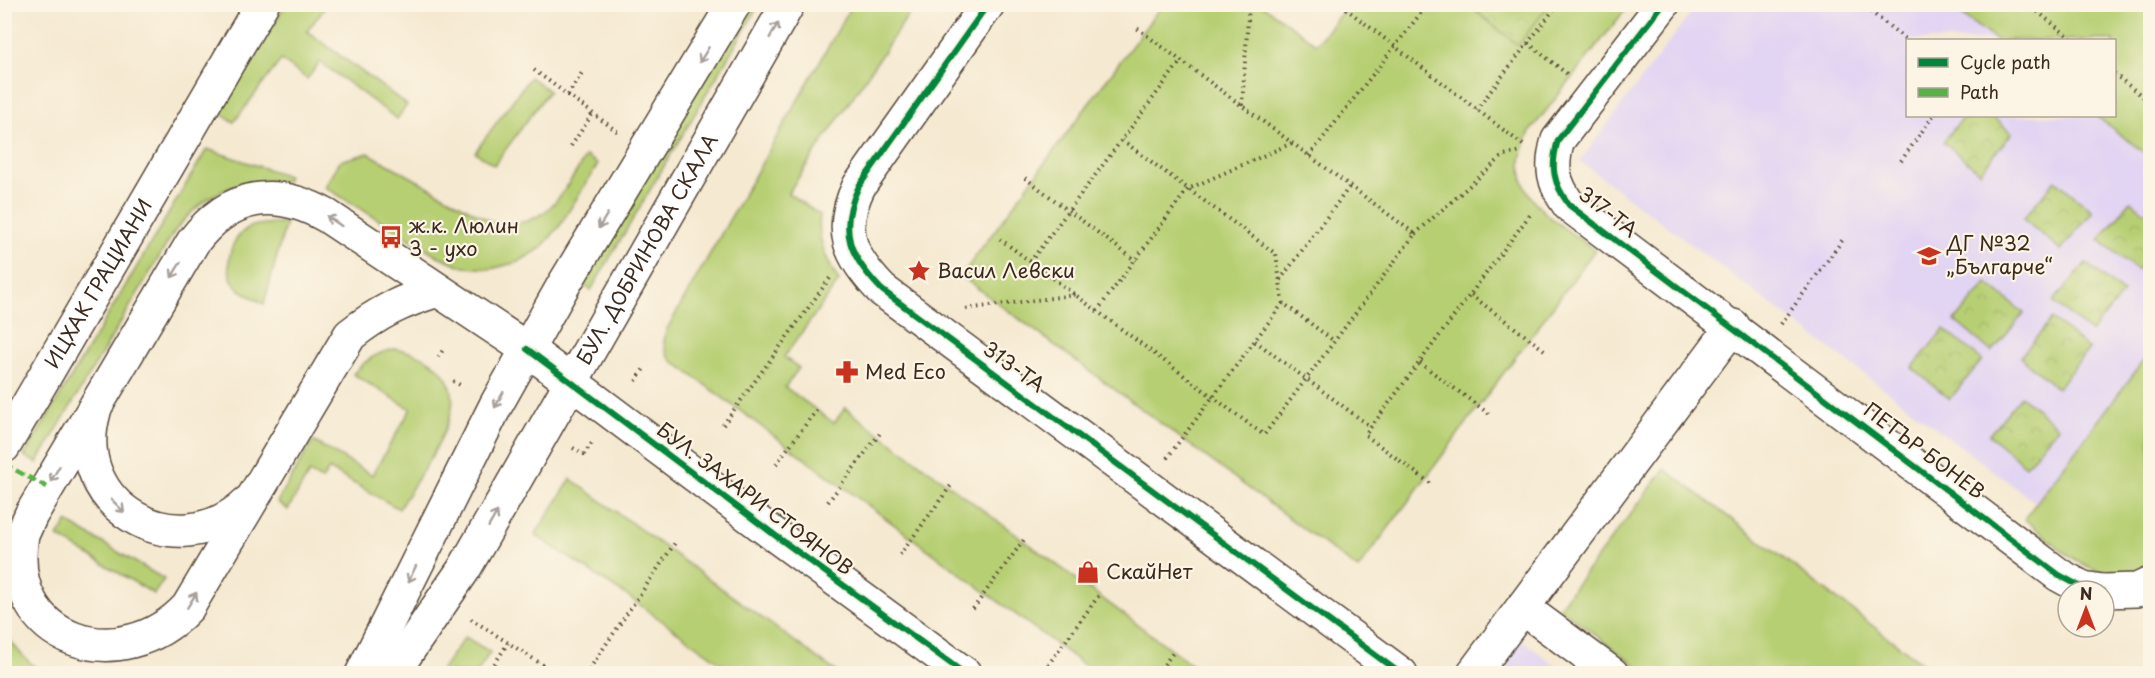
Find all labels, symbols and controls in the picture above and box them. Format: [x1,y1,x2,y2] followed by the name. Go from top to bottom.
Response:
[768,22,780,39] one-way arrow
[1906,39,2116,117] legend
[698,46,710,63] one-way arrow
[1960,48,2051,75] text: Cycle path
[1960,78,1999,105] text: Path
[568,128,725,370] street label: БУЛ. ДОБРИНОВА СКАЛА
[1573,179,1644,244] street label: 317-ТА
[37,193,159,373] street label: ИЦХАК ГРАЦИАНИ
[409,210,519,263] place label: ж.к. Люлин 3 - ухо
[596,212,608,229] one-way arrow
[326,215,343,227] one-way arrow
[378,224,404,250] bus stop icon: ж.к. Люлин 3 - ухо
[1946,228,2053,281] place label: ДГ №32 „Българче“
[1916,243,1942,269] school or university icon: ДГ №32 „Българче“
[937,255,1075,285] place label: Васил Левски
[906,258,932,284] place icon: Васил Левски
[170,261,182,278] one-way arrow
[977,333,1052,399] street label: 313-ТА
[865,356,946,386] place label: Med Eco
[834,359,860,385] pharmacy icon: Med Eco
[493,391,505,408] one-way arrow
[1858,395,1991,506] street label: ПЕТЪР БОНЕВ
[651,414,860,582] street label: БУЛ. ЗАХАРИ СТОЯНОВ
[49,465,61,482] one-way arrow
[111,498,125,513] one-way arrow
[488,511,500,528] one-way arrow
[1106,556,1193,586] place label: СкайНет
[1075,559,1101,585] shop icon: СкайНет
[405,565,417,583] one-way arrow
[2056,579,2116,639] north arrow
[2080,581,2092,605] text: N
[187,592,199,609] one-way arrow

